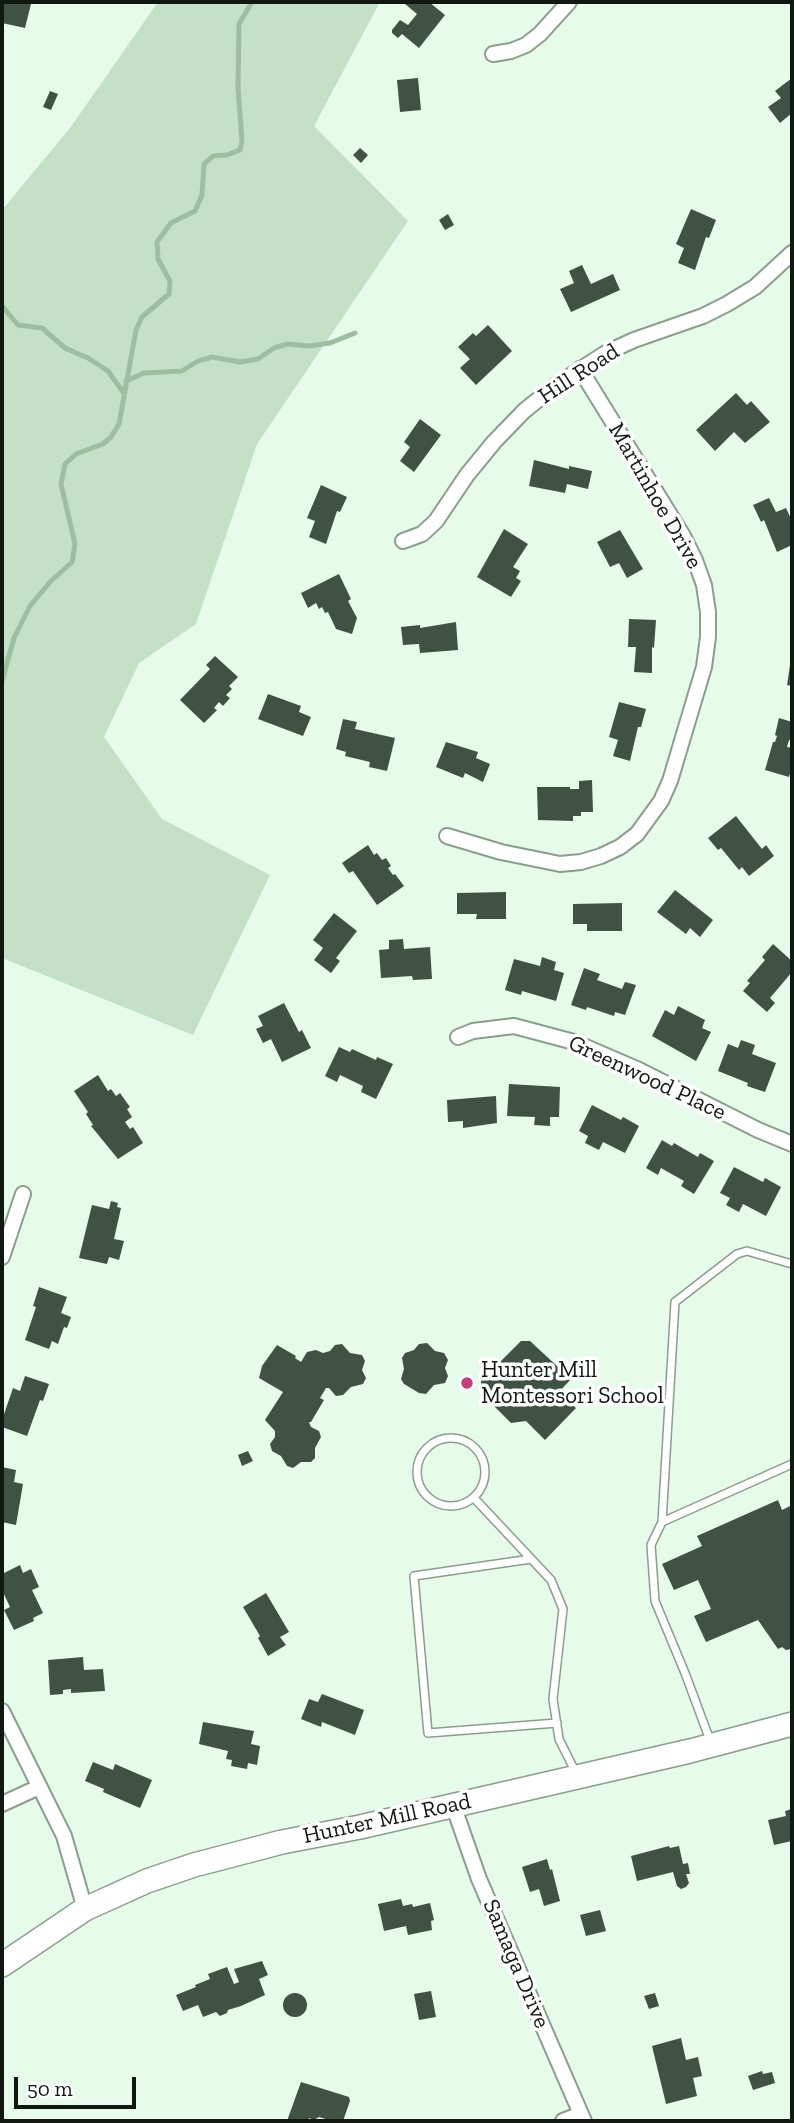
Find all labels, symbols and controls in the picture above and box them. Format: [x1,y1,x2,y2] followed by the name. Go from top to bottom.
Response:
[533,338,625,410] street label: Hill Road
[602,418,708,574] street label: Martinhoe Drive
[564,1029,730,1127] street label: Greenwood Place
[481,1356,664,1410] place label: Hunter Mill Montessori School
[459,1375,475,1391] marker: Hunter Mill Montessori School
[301,1788,473,1850] street label: Hunter Mill Road
[476,1895,556,2033] street label: Samaga Drive
[18,2064,140,2108] scale bar
[27,2076,73,2101] text: 50 m

